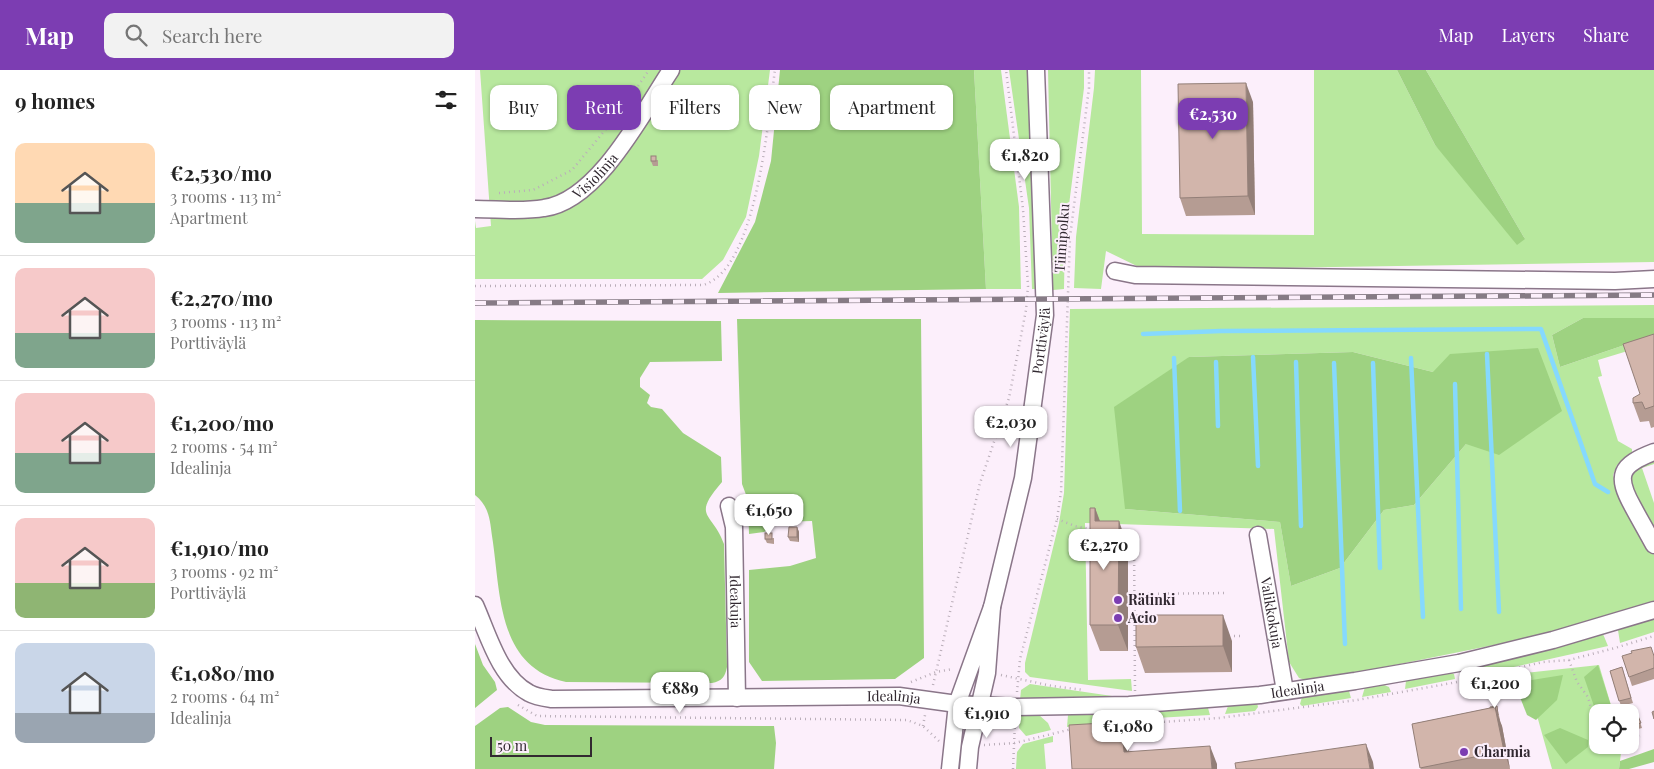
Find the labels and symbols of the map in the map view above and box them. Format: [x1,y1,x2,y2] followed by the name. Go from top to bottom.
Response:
[1172,98,1254,140] pin: €2,530
[984,138,1066,181] pin: €1,820
[568,149,622,204] street label: Visiolinja
[1050,203,1073,273] street label: Tiimipolku
[1027,307,1054,375] street label: Porttiväylä
[970,406,1052,448] pin: €2,030
[728,494,810,536] pin: €1,650
[1063,528,1145,571] pin: €2,270
[726,575,746,628] street label: Ideakuja
[1256,575,1287,650] street label: Valikkokuja
[1128,590,1176,609] place label: Rätinki
[1112,594,1124,606] marker: Rätinki
[1127,608,1157,627] place label: Acio
[1112,612,1124,624] marker: Acio
[1454,666,1536,709] pin: €1,200
[650,672,710,714] pin: €889
[1269,676,1325,702] street label: Idealinja
[867,686,922,708] street label: Idealinja
[946,696,1028,739] pin: €1,910
[1087,710,1169,752] pin: €1,080
[490,734,593,757] scale bar
[1474,742,1531,761] place label: Charmia
[1458,746,1470,758] marker: Charmia

